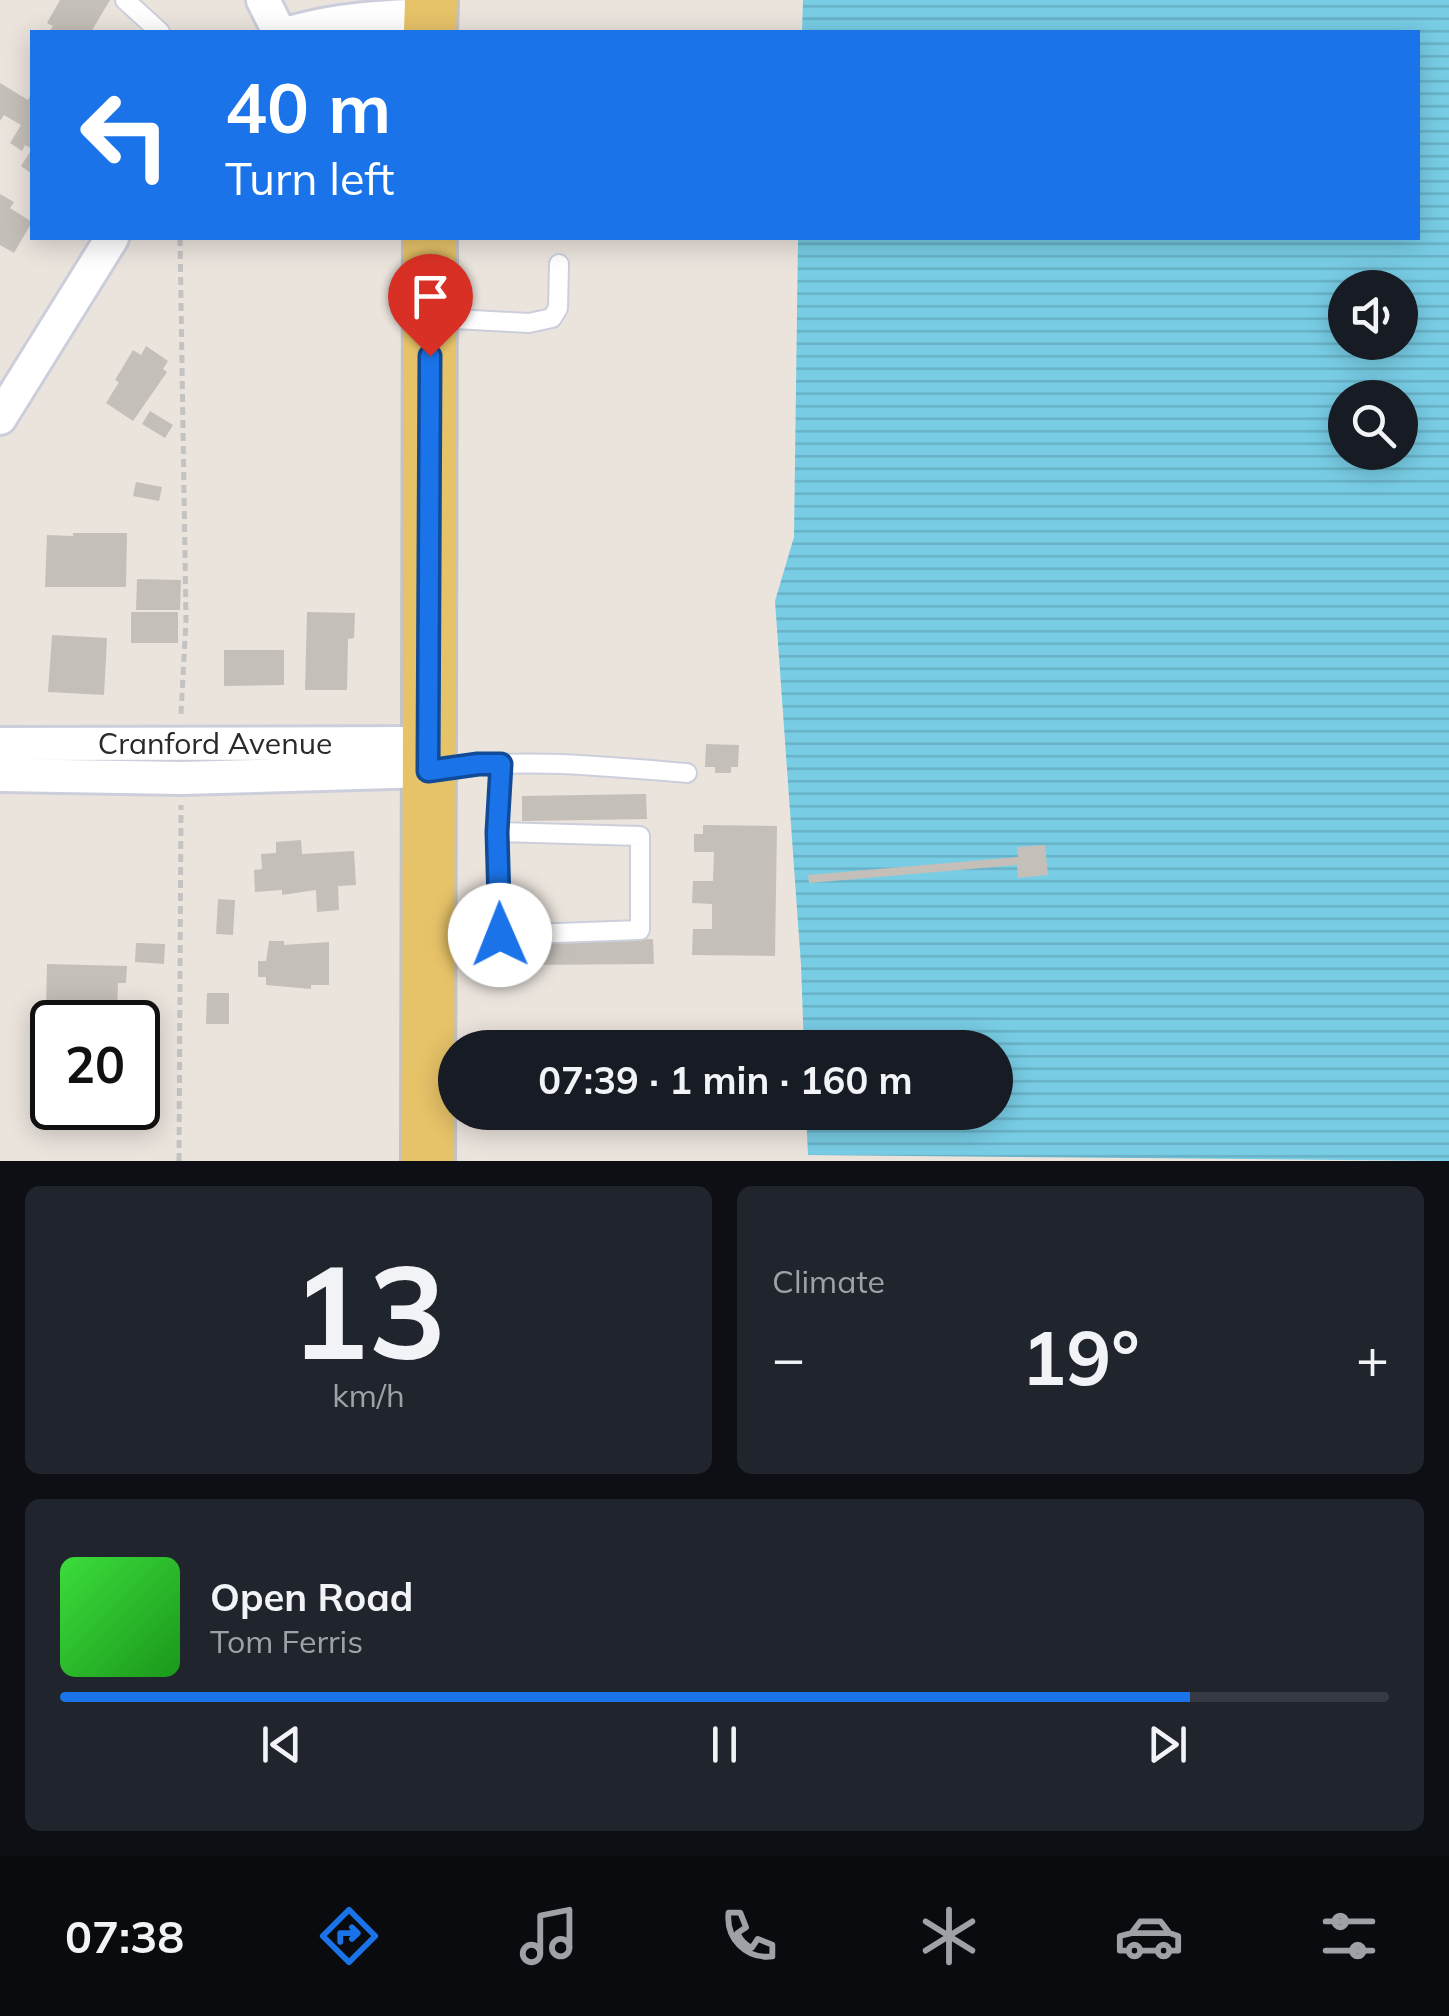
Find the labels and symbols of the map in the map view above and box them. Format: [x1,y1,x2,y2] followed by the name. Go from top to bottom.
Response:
[388,254,473,357] pin
[98,724,332,762] street label: Cranford Avenue
[448,883,552,987] position arrow
[30,1000,160,1130] speed limit sign: 20

